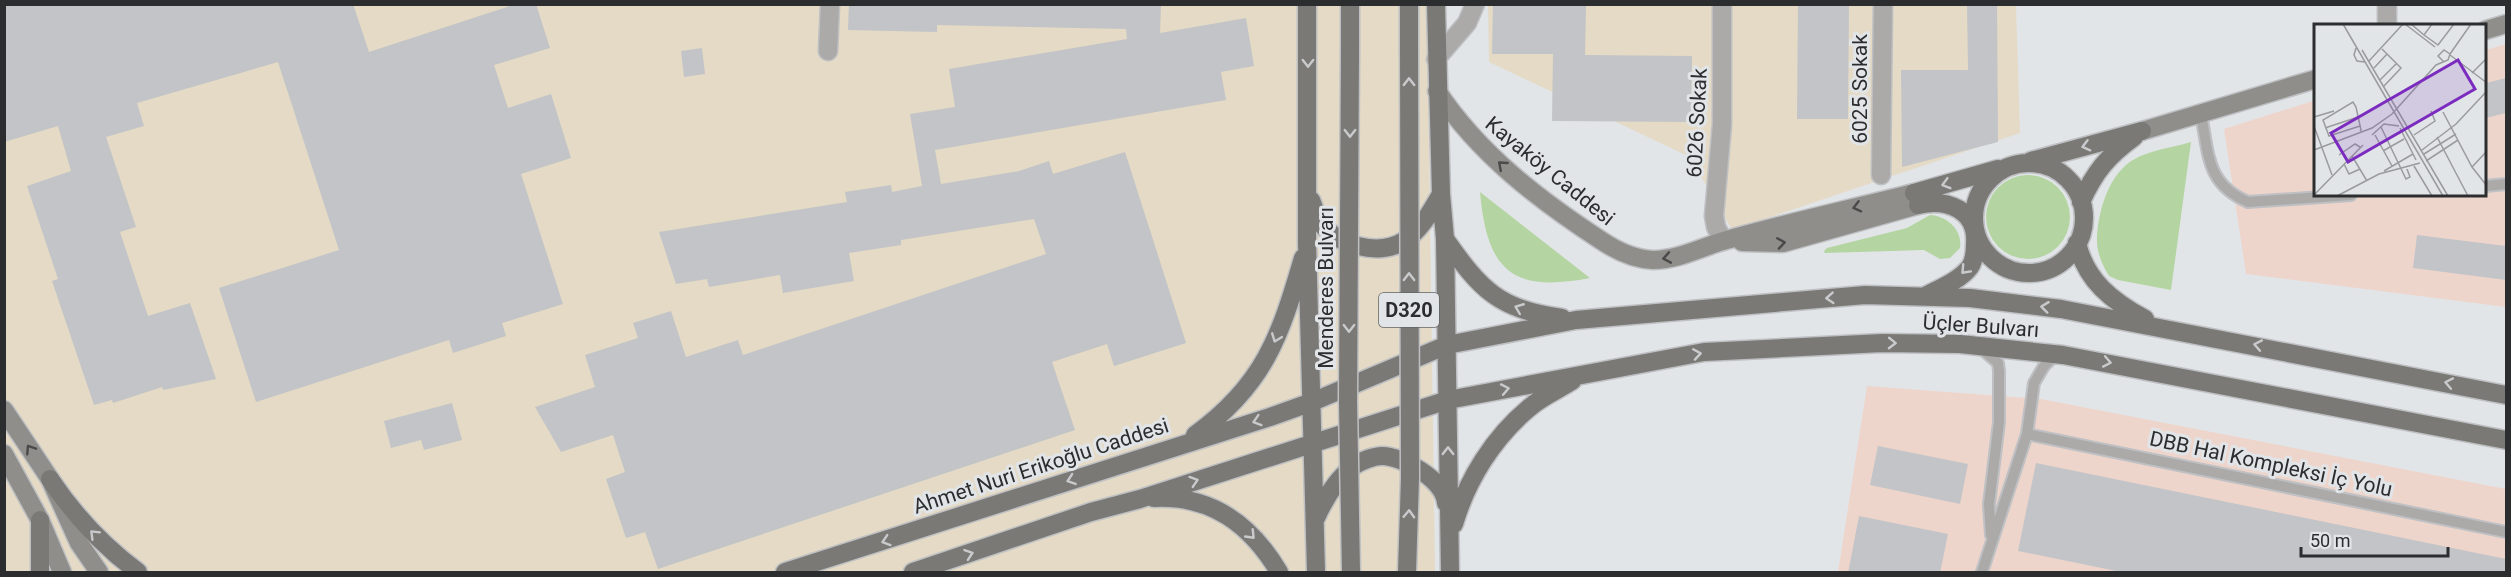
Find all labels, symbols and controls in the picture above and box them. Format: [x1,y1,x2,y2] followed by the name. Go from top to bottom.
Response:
[2314,24,2487,196] inset map
[1848,34,1872,144] street label: 6025 Sokak
[1302,58,1314,67] one-way arrow
[1682,67,1712,178] street label: 6026 Sokak
[1403,78,1415,87] one-way arrow
[1481,112,1619,230] street label: Kayaköy Caddesi
[1344,128,1356,137] one-way arrow
[2081,139,2092,151] one-way arrow
[1498,161,1509,172] one-way arrow
[1941,177,1952,189] one-way arrow
[1853,200,1863,213] one-way arrow
[1314,207,1338,369] street label: Menderes Bulvarı
[1776,237,1785,249] one-way arrow
[1662,251,1672,264] one-way arrow
[1961,263,1972,274] one-way arrow
[1403,273,1415,282] one-way arrow
[1825,291,1835,304] one-way arrow
[1379,293,1439,327] road number: D320
[2041,301,2050,313] one-way arrow
[1514,303,1525,315] one-way arrow
[1922,310,2040,342] street label: Üçler Bulvarı
[1343,323,1355,332] one-way arrow
[1271,332,1284,343] one-way arrow
[1887,337,1896,350] one-way arrow
[2253,339,2263,352] one-way arrow
[1693,348,1702,360] one-way arrow
[2101,355,2111,368] one-way arrow
[2444,377,2454,390] one-way arrow
[1500,383,1510,396] one-way arrow
[910,413,1172,519] street label: Ahmet Nuri Erikoğlu Caddesi
[1252,413,1263,426] one-way arrow
[2147,427,2395,501] street label: DBB Hal Kompleksi İç Yolu
[26,444,37,455] one-way arrow
[1442,447,1454,456] one-way arrow
[1066,473,1077,486] one-way arrow
[1188,476,1199,488] one-way arrow
[1402,510,1415,519] one-way arrow
[2301,520,2448,558] scale bar
[1244,528,1255,539] one-way arrow
[91,530,101,541] one-way arrow
[2310,530,2350,551] text: 50 m
[881,533,892,546] one-way arrow
[963,548,974,561] one-way arrow

